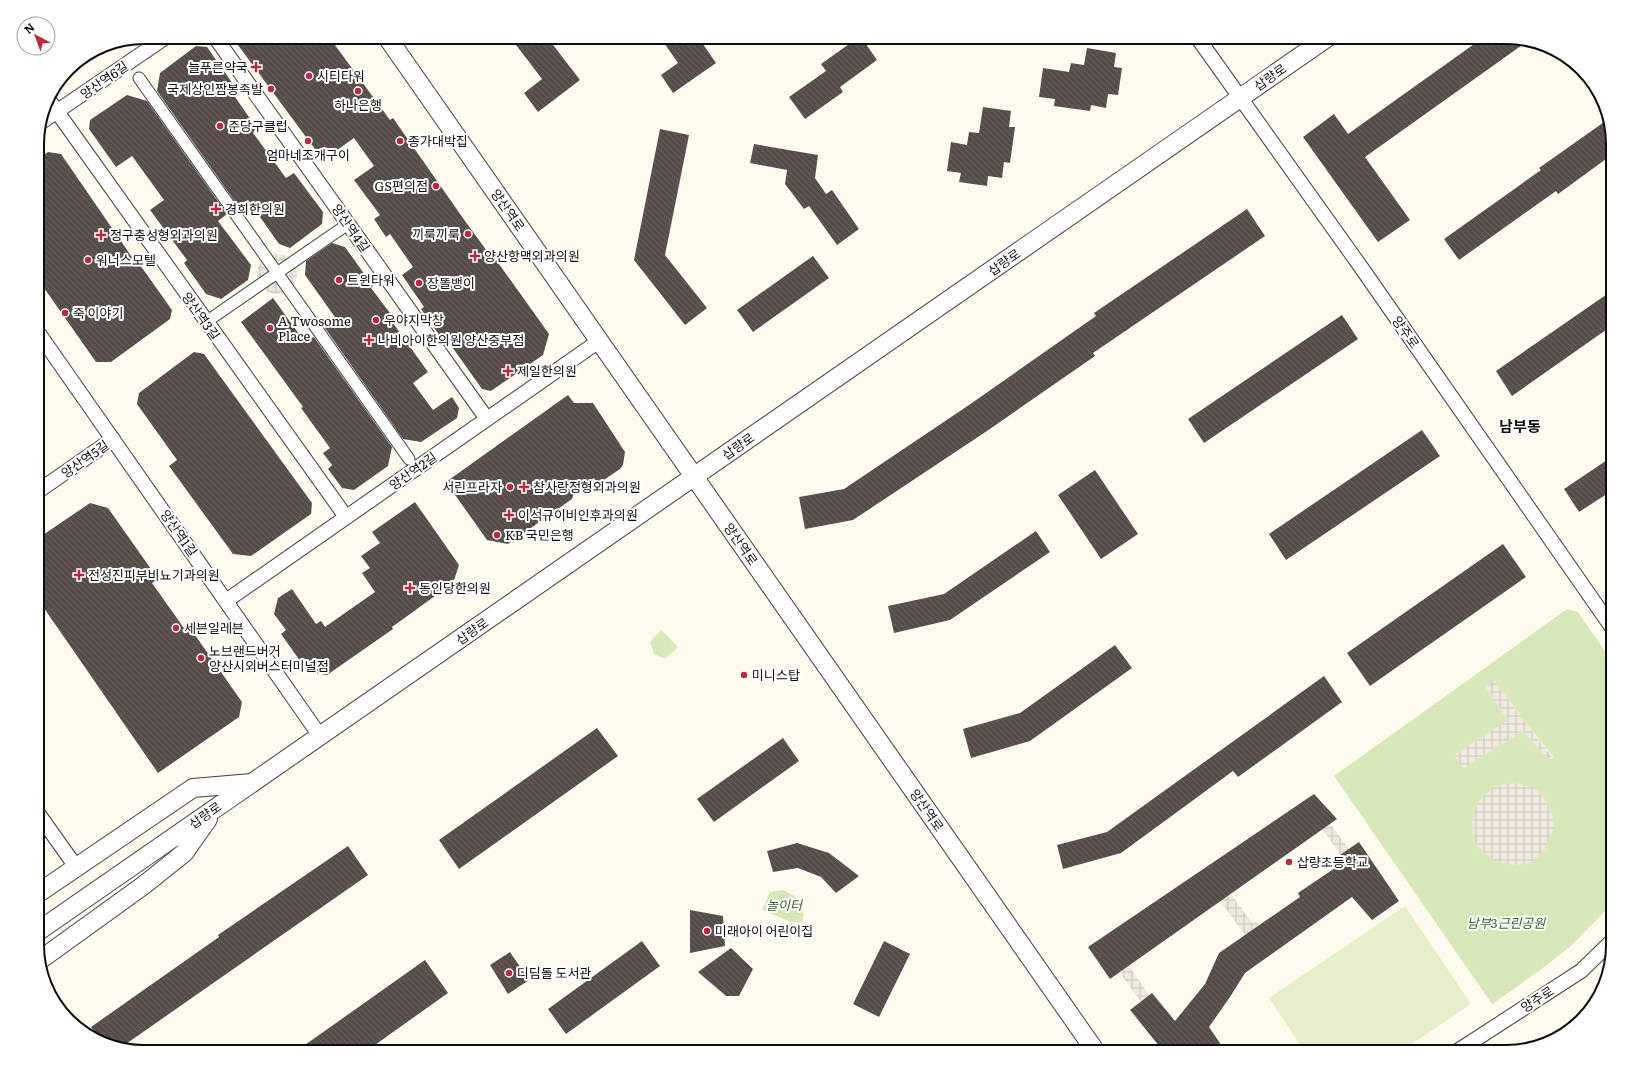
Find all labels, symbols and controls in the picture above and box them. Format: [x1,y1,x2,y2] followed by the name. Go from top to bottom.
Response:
[16,16,56,56] north arrow
[20,19,38,37] text: N
[76,56,132,103] street label: 양산역6길
[188,57,248,76] place label: 늘푸른약국
[1250,58,1290,95] street label: 삽량로
[251,62,261,72] marker: 늘푸른약국
[317,66,365,85] place label: 시티타워
[304,71,314,81] marker: 시티타워
[167,79,263,98] place label: 국제상인짬봉족발
[266,84,276,94] marker: 국제상인짬봉족발
[353,86,363,96] marker: 하나은행
[334,95,382,114] place label: 하나은행
[228,116,288,135] place label: 준당구클럽
[215,121,225,131] marker: 준당구클럽
[408,131,468,150] place label: 종가대박집
[303,136,313,146] marker: 엄마네조개구이
[395,136,405,146] marker: 종가대박집
[266,145,350,164] place label: 엄마네조개구이
[375,176,428,195] place label: GS편의점
[431,181,441,191] marker: GS편의점
[487,185,530,235] street label: 양산역로
[225,199,285,218] place label: 경희한의원
[328,200,375,256] street label: 양산역4길
[210,203,222,215] marker: 경희한의원
[412,224,460,243] place label: 끼룩끼룩
[110,225,218,244] place label: 정구충성형외과의원
[95,229,107,241] marker: 정구충성형외과의원
[463,229,473,239] marker: 끼룩끼룩
[984,243,1024,280] street label: 삽량로
[484,246,580,265] place label: 양산항맥외과의원
[96,250,156,269] place label: 워너스모텔
[469,250,481,262] marker: 양산항맥외과의원
[83,255,93,265] marker: 워너스모텔
[347,270,395,289] place label: 트윈타워
[427,273,475,292] place label: 장똘뱅이
[334,275,344,285] marker: 트윈타워
[414,278,424,288] marker: 장똘뱅이
[178,288,225,344] street label: 양산역3길
[73,303,123,322] place label: 죽 이야기
[60,308,70,318] marker: 죽 이야기
[384,310,444,329] place label: 우야지막창
[278,311,351,345] place label: A Twosome Place
[1388,312,1425,352] street label: 양주로
[371,315,381,325] marker: 우야지막창
[265,323,275,333] marker: A Twosome Place
[378,330,524,349] place label: 나비아이한의원 양산중부점
[363,334,375,346] marker: 나비아이한의원 양산중부점
[517,361,577,380] place label: 제일한의원
[502,365,514,377] marker: 제일한의원
[1499,414,1541,437] district label: 남부동
[718,427,758,464] street label: 삽량로
[57,435,112,482] street label: 양산역5길
[385,447,440,494] street label: 양산역2길
[442,477,502,496] place label: 서린프라자
[533,477,641,496] place label: 참사랑정형외과의원
[518,481,530,493] marker: 참사랑정형외과의원
[505,482,515,492] marker: 서린프라자
[156,505,202,560] street label: 양산역1길
[518,505,638,524] place label: 이석규이비인후과의원
[503,509,515,521] marker: 이석규이비인후과의원
[720,519,763,569] street label: 양산역로
[505,525,574,544] place label: KB 국민은행
[492,530,502,540] marker: KB 국민은행
[88,565,220,584] place label: 전성진피부비뇨기과의원
[73,569,85,581] marker: 전성진피부비뇨기과의원
[419,578,491,597] place label: 동인당한의원
[404,582,416,594] marker: 동인당한의원
[452,612,492,649] street label: 삽량로
[184,618,244,637] place label: 세븐일레븐
[171,623,181,633] marker: 세븐일레븐
[209,641,329,675] place label: 노브랜드버거 양산시외버스터미널점
[196,653,206,663] marker: 노브랜드버거 양산시외버스터미널점
[752,665,800,684] place label: 미니스탑
[739,670,749,680] marker: 미니스탑
[906,785,949,835] street label: 양산역로
[185,796,225,833] street label: 삽량로
[1297,852,1369,871] place label: 삽량초등학교
[1284,857,1294,867] marker: 삽량초등학교
[766,895,804,914] park label: 놀이터
[1467,913,1546,932] park label: 남부3근린공원
[715,921,813,940] place label: 미래아이 어린이집
[702,926,712,936] marker: 미래아이 어린이집
[517,963,591,982] place label: 디딤돌 도서관
[504,968,514,978] marker: 디딤돌 도서관
[1517,981,1557,1016] street label: 양주로

